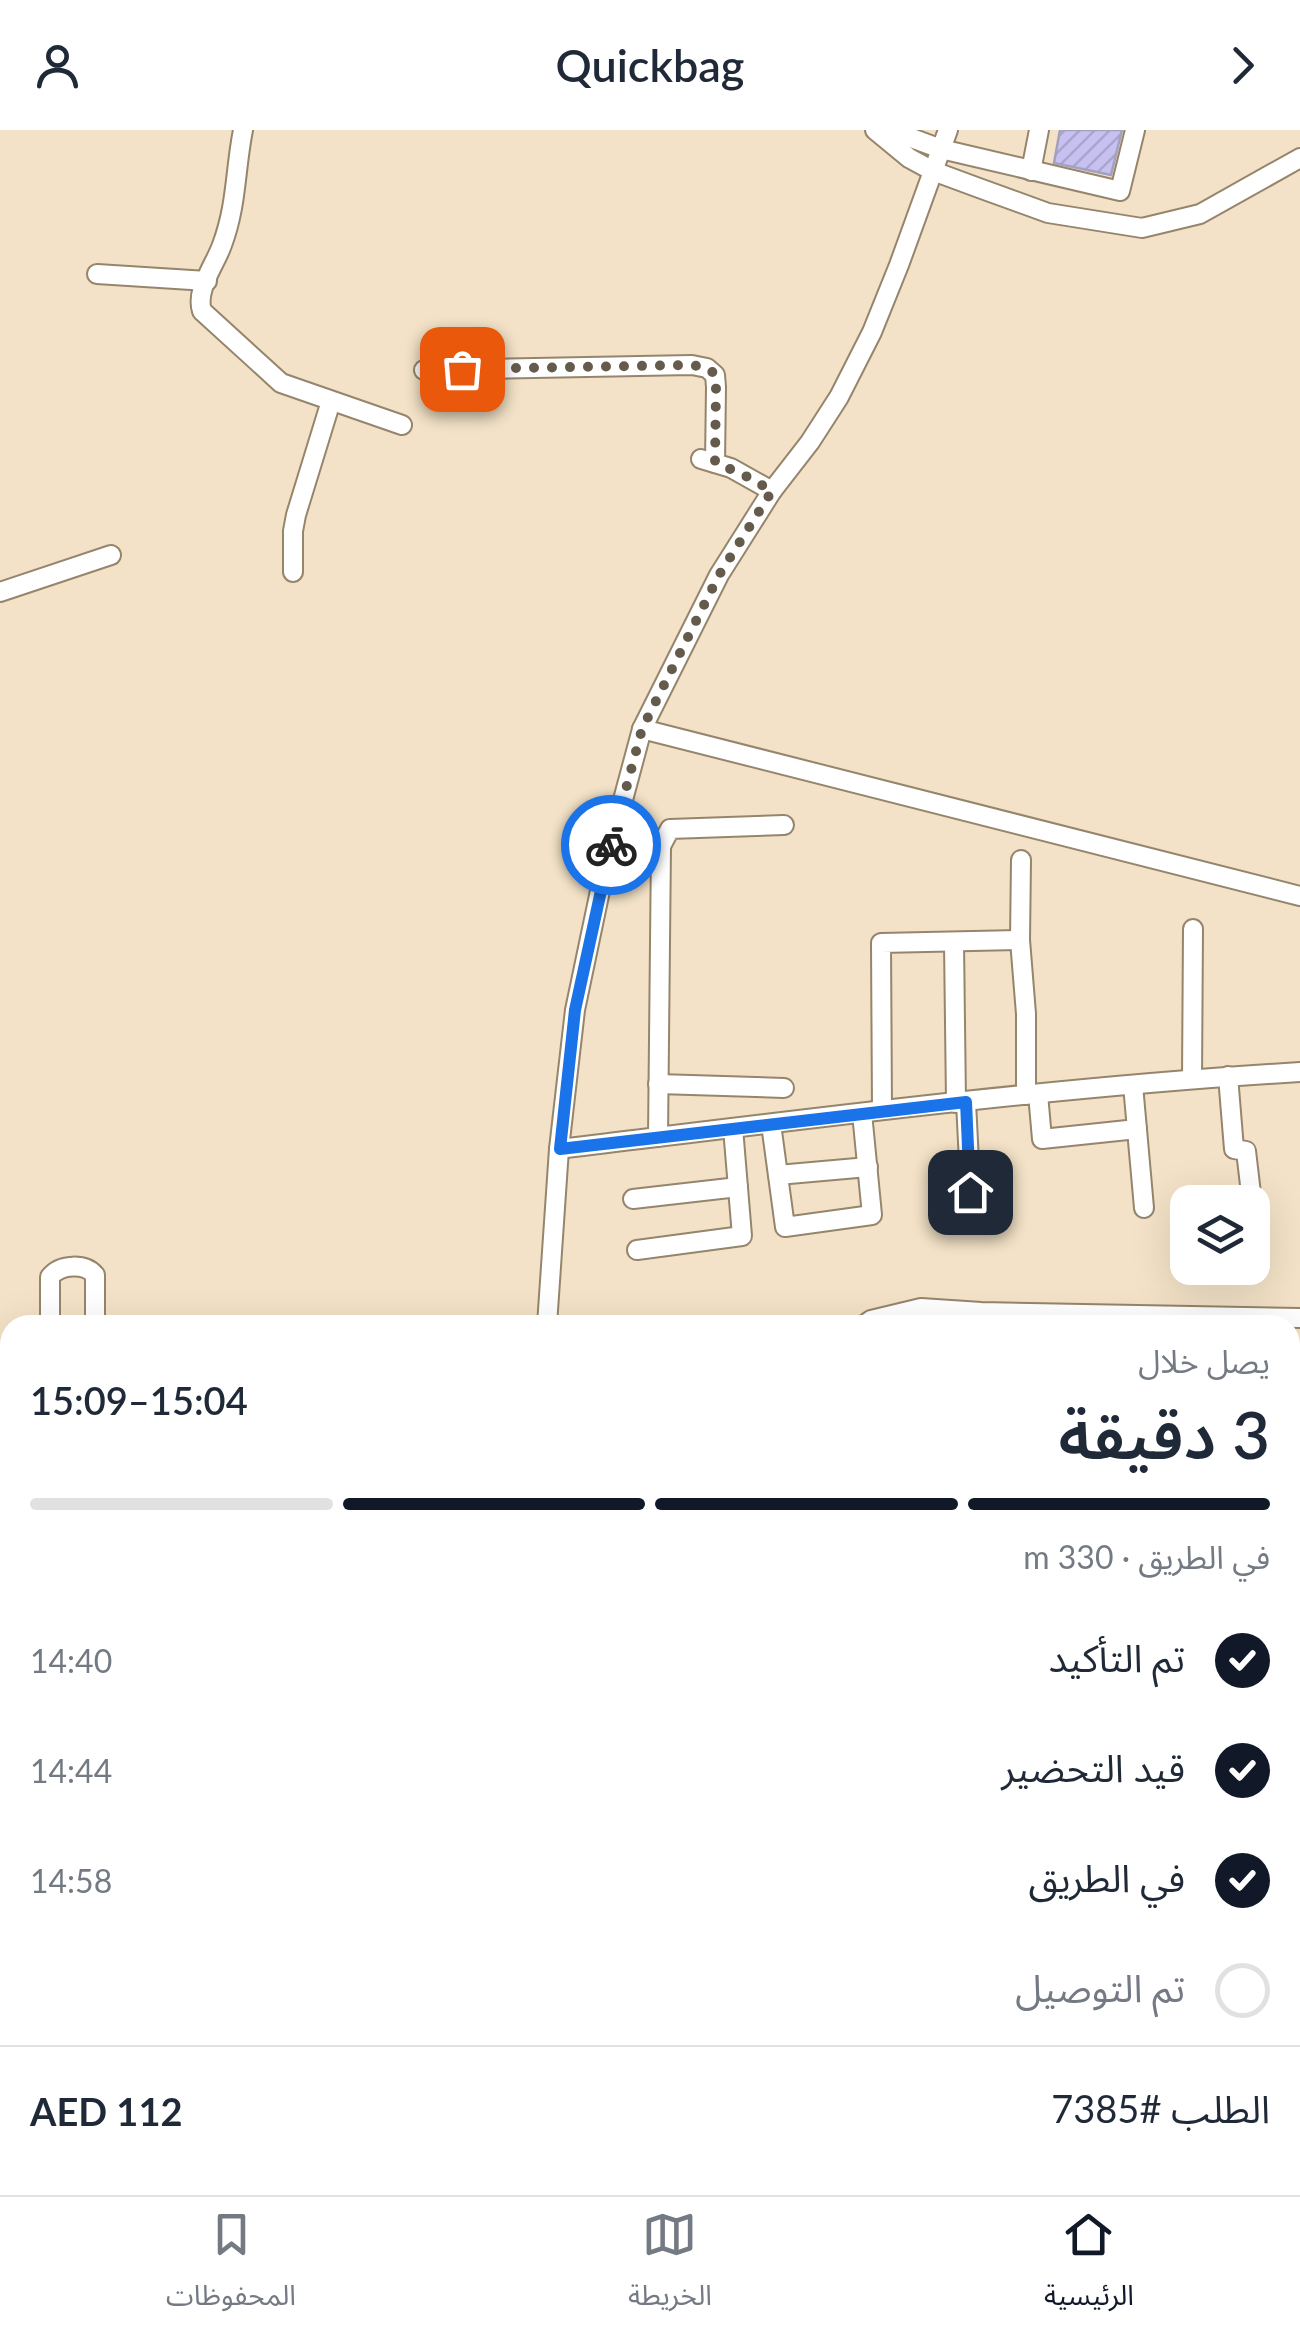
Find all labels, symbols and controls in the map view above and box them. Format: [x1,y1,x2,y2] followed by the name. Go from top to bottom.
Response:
[30,38,85,93] icon: person
[556,38,744,92] text: Quickbag
[1215,38,1270,93] icon: forward
[420,327,505,412] pin
[435,342,490,397] icon: bag
[561,795,661,895] courier
[584,818,639,873] icon: bike
[928,1150,1013,1235] pin
[943,1165,998,1220] icon: home
[1170,1185,1270,1285] map controls
[1170,1185,1270,1285] button: layers
[1138,1341,1270,1380] text: يصل خلال
[30,1377,248,1423] text: 15:04–15:09
[1058,1395,1270,1473] text: 3 دقيقة
[1023,1537,1270,1576] text: في الطريق · 330 m
[1215,1633,1270,1688] icon: check
[1048,1634,1185,1680] text: تم التأكيد
[30,1641,112,1680] text: 14:40
[1215,1743,1270,1798] icon: check
[1001,1744,1185,1790] text: قيد التحضير
[30,1751,112,1790] text: 14:44
[1215,1853,1270,1908] icon: check
[1028,1854,1185,1900] text: في الطريق
[30,1861,112,1900] text: 14:58
[1015,1964,1185,2010] text: تم التوصيل
[1051,2085,1270,2131] text: الطلب #7385
[30,2088,183,2134] text: AED 112
[166,2207,296,2326] tab: المحفوظات
[628,2207,712,2326] tab: الخريطة
[1044,2207,1134,2326] tab: الرئيسية

